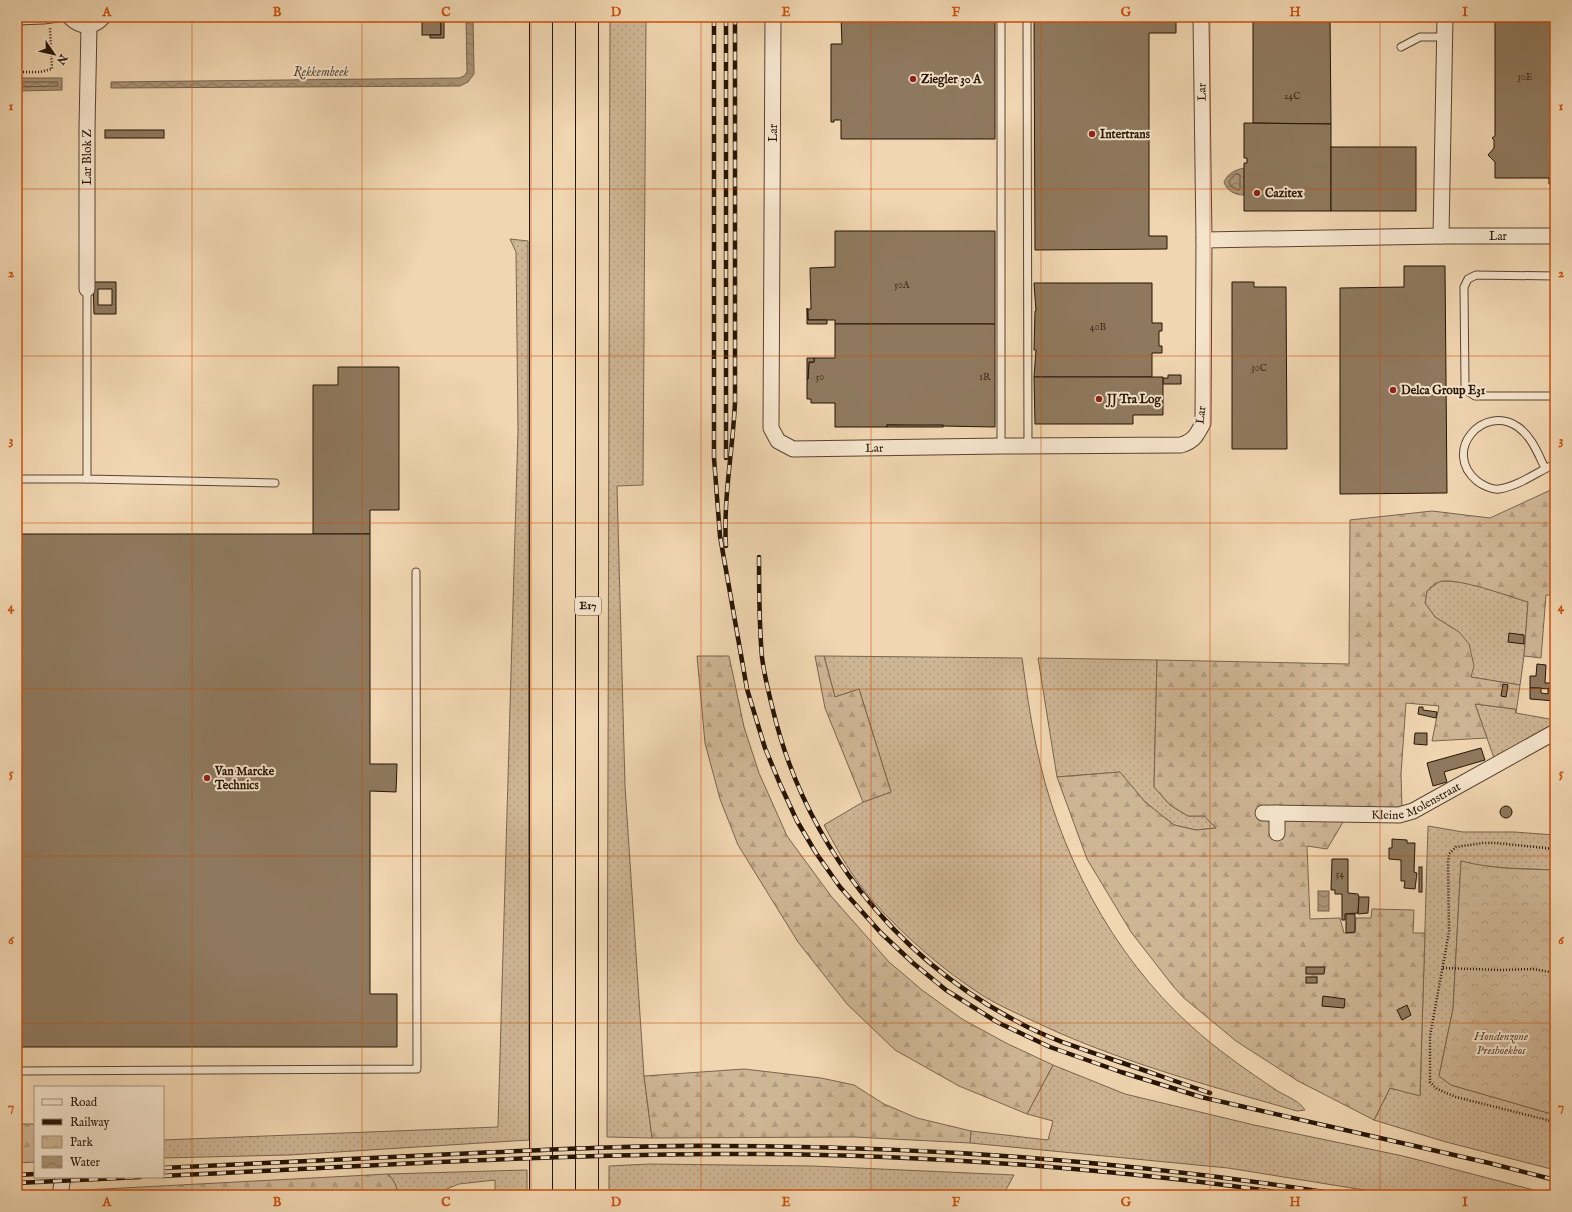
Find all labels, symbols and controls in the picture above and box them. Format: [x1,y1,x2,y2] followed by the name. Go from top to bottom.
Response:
[102,4,113,21] text: A
[273,4,282,21] text: B
[441,4,451,21] text: C
[611,4,622,21] text: D
[781,4,791,21] text: E
[952,4,961,21] text: F
[1121,4,1132,21] text: G
[1289,4,1301,21] text: H
[1462,4,1468,21] text: I
[34,34,74,74] north arrow
[53,50,70,67] text: N
[293,64,349,81] water label: Rekkembeek
[1517,71,1533,84] house number: 30E
[921,72,982,88] place label: Ziegler 30 A
[908,74,918,84] marker: Ziegler 30 A
[1194,82,1210,101] street label: Lar
[1284,90,1300,103] house number: 24C
[9,98,14,115] text: 1
[1559,98,1564,115] text: 1
[766,123,781,142] street label: Lar
[1100,127,1151,142] place label: Intertrans
[80,129,95,185] street label: Lar Blok Z
[1087,129,1097,139] marker: Intertrans
[1265,186,1303,201] place label: Cazitex
[1252,188,1262,198] marker: Cazitex
[1489,229,1508,244] street label: Lar
[8,265,14,282] text: 2
[1558,265,1564,282] text: 2
[894,279,910,292] house number: 50A
[1090,321,1107,334] house number: 40B
[1251,362,1267,375] house number: 30C
[816,371,824,384] house number: 50
[979,371,991,384] house number: 1R
[1401,383,1486,399] place label: Delca Group E31
[1388,385,1398,395] marker: Delca Group E31
[1105,392,1162,408] place label: JJ Tra Log
[1094,394,1104,404] marker: JJ Tra Log
[1193,405,1209,425] street label: Lar
[9,432,14,449] text: 3
[1559,432,1564,449] text: 3
[865,440,884,455] street label: Lar
[575,597,601,615] road number: E17
[8,599,15,616] text: 4
[1558,599,1565,616] text: 4
[214,764,275,793] place label: Van Marcke Technics
[9,765,14,782] text: 5
[1559,765,1564,782] text: 5
[202,773,212,783] marker: Van Marcke Technics
[1371,779,1463,822] street label: Kleine Molenstraat
[1336,868,1344,881] house number: 54
[8,932,14,949] text: 6
[1558,932,1564,949] text: 6
[1473,1029,1528,1058] park label: Hondenzone Preshoekbos
[34,1086,164,1178] legend
[70,1095,98,1110] text: Road
[8,1099,14,1116] text: 7
[1558,1099,1564,1116] text: 7
[70,1115,109,1130] text: Railway
[70,1135,93,1150] text: Park
[70,1155,101,1170] text: Water
[102,1194,113,1211] text: A
[273,1194,282,1211] text: B
[441,1194,451,1211] text: C
[611,1194,622,1211] text: D
[781,1194,791,1211] text: E
[952,1194,961,1211] text: F
[1121,1194,1132,1211] text: G
[1289,1194,1301,1211] text: H
[1462,1194,1468,1211] text: I

